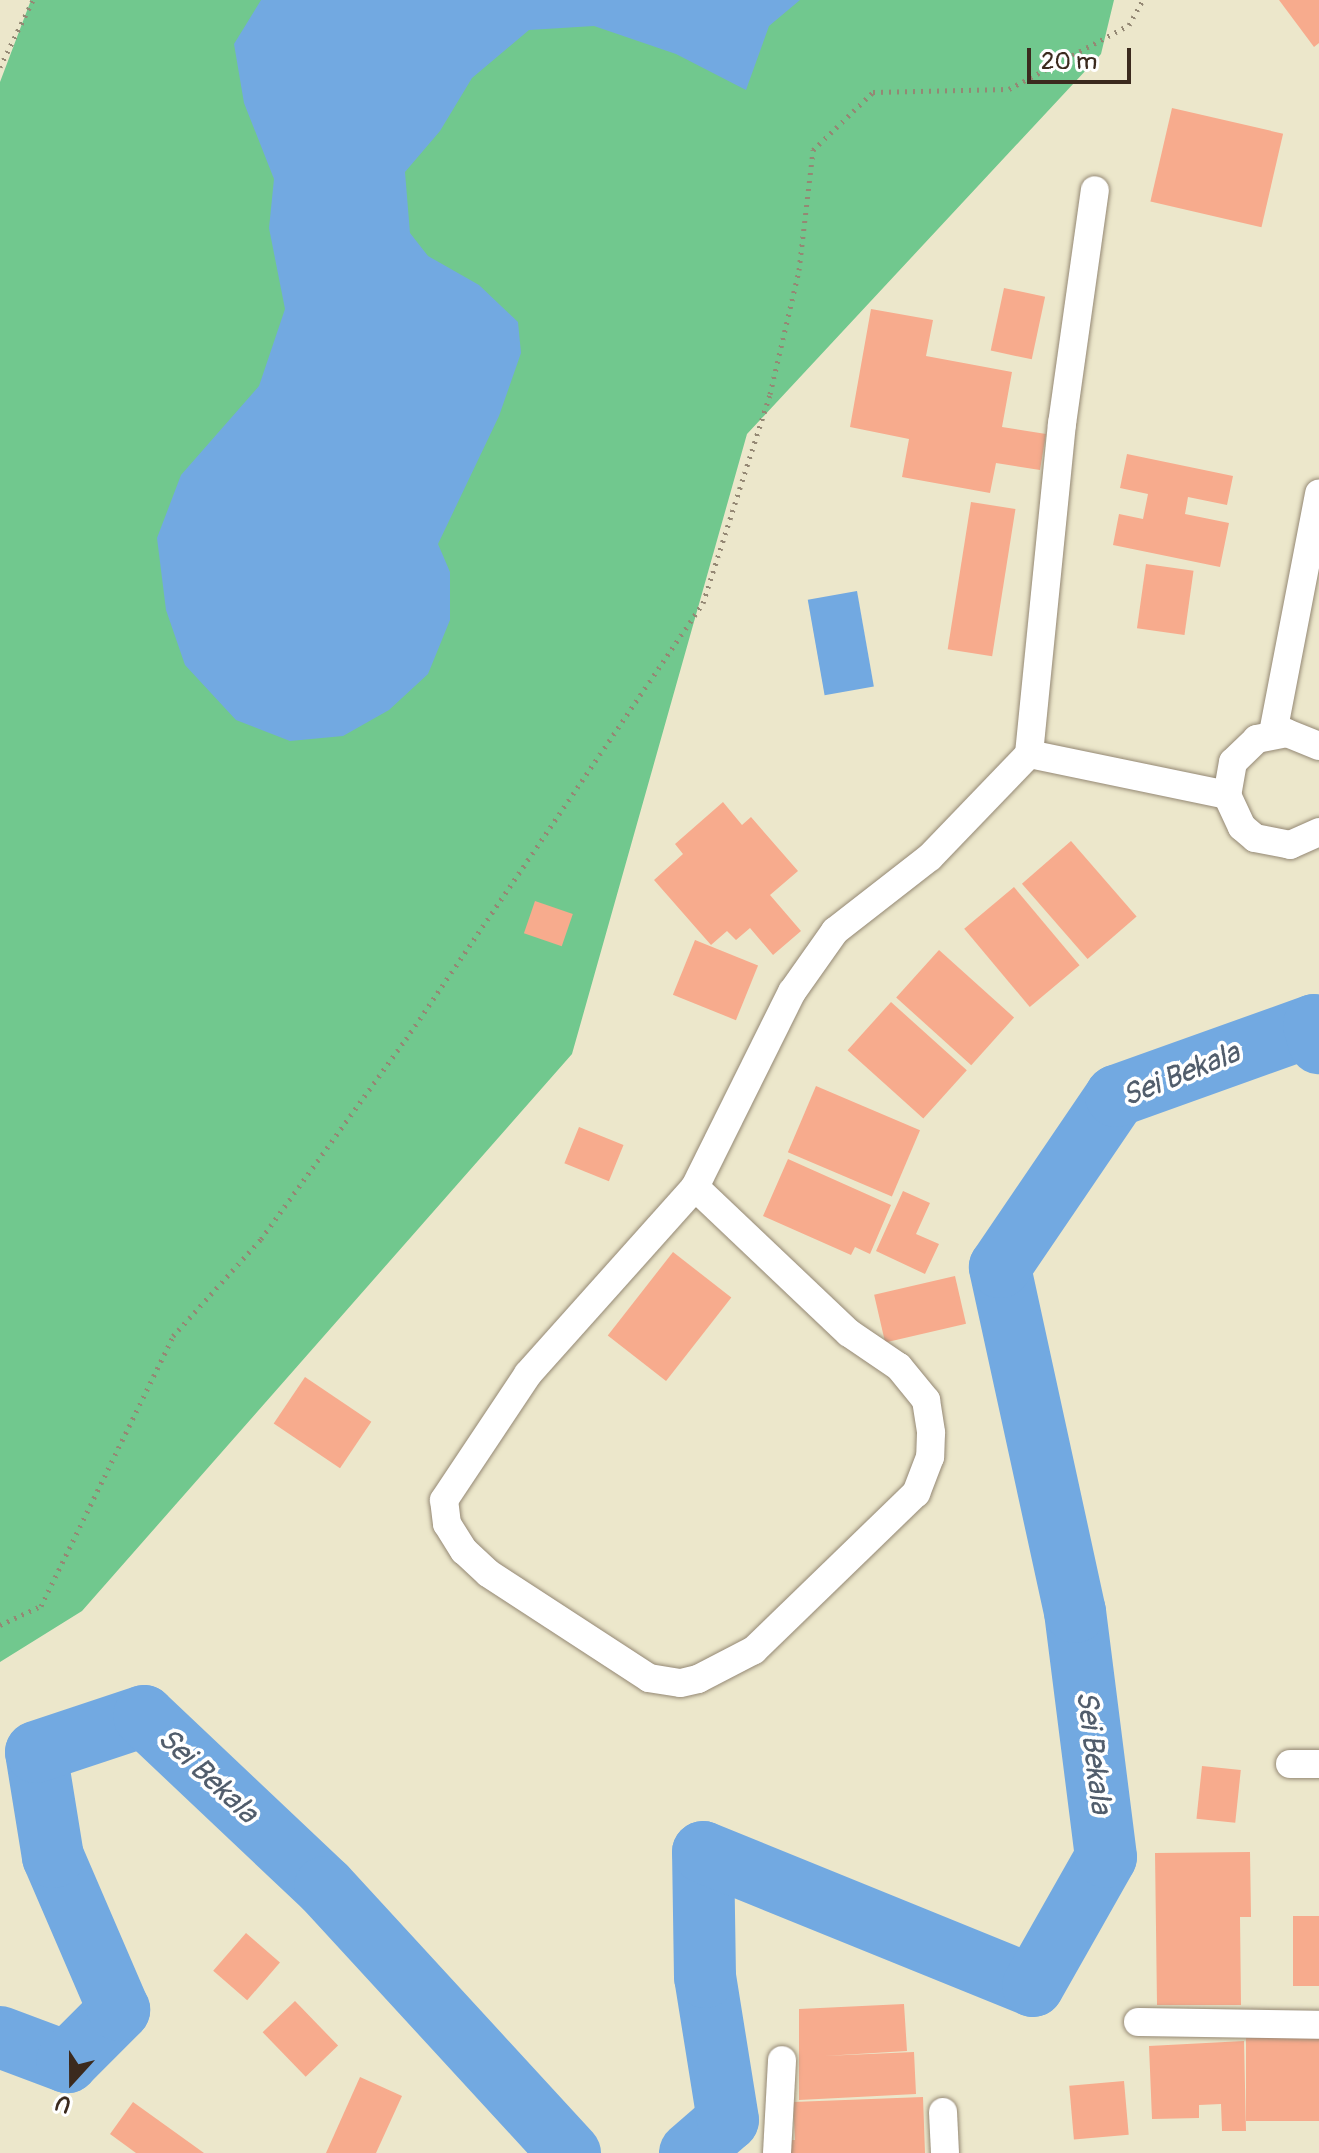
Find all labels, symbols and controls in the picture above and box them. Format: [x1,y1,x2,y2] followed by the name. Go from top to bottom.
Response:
[1031,32,1135,82] scale bar
[1041,47,1097,76] text: 20 m
[1117,1035,1245,1115] water label: Sei Bekala
[1068,1689,1118,1815] water label: Sei Bekala
[150,1721,264,1831] water label: Sei Bekala
[32,2041,112,2121] north arrow
[52,2088,75,2119] text: U

